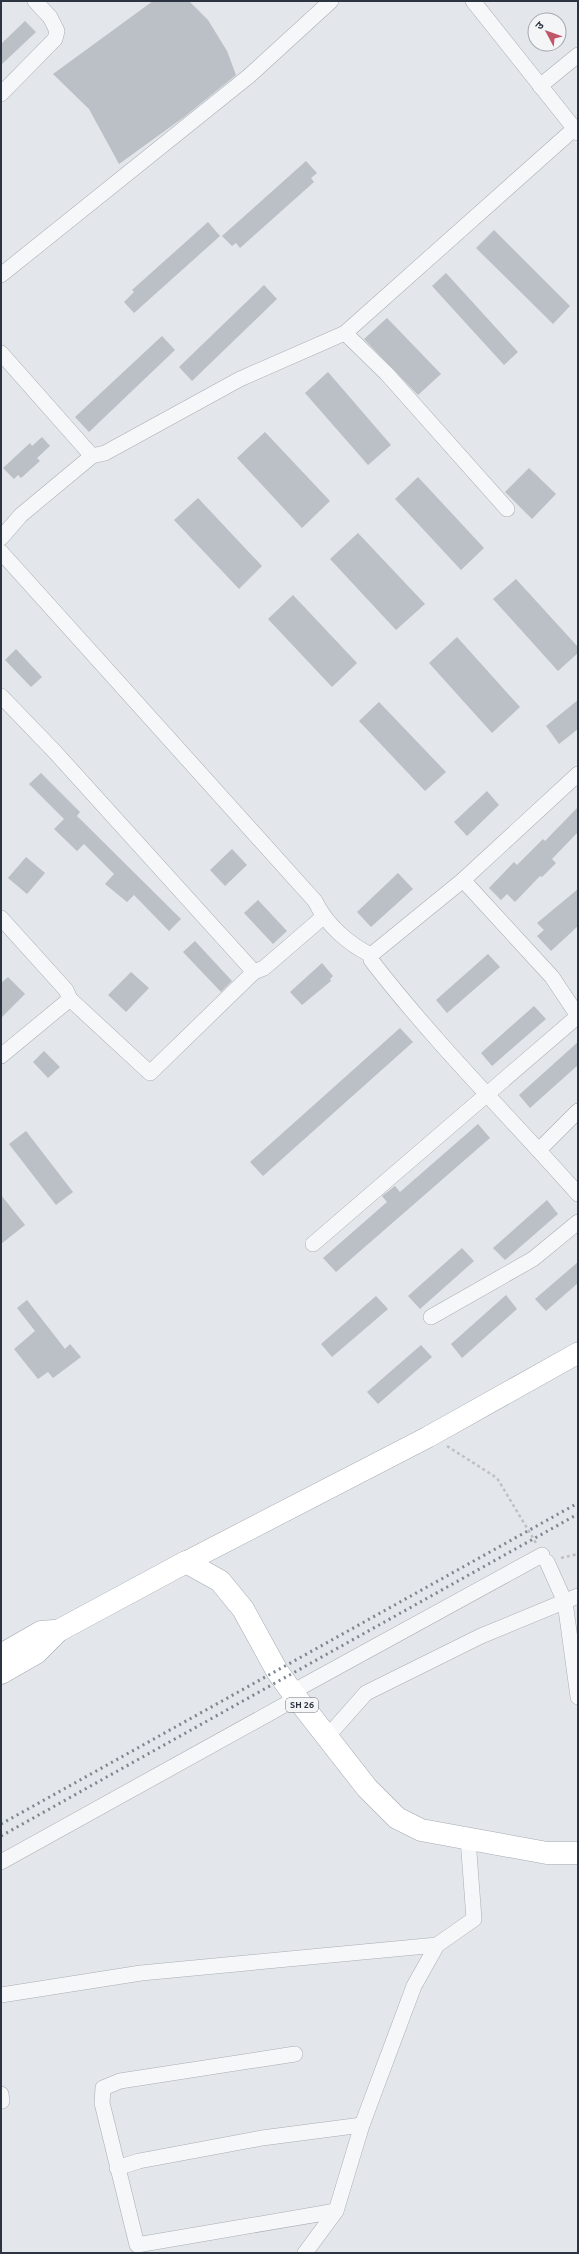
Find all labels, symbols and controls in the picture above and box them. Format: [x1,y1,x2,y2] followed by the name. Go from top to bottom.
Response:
[527,12,567,52] north arrow
[533,19,546,32] text: उ
[286,1698,318,1712] road number: SH 26

